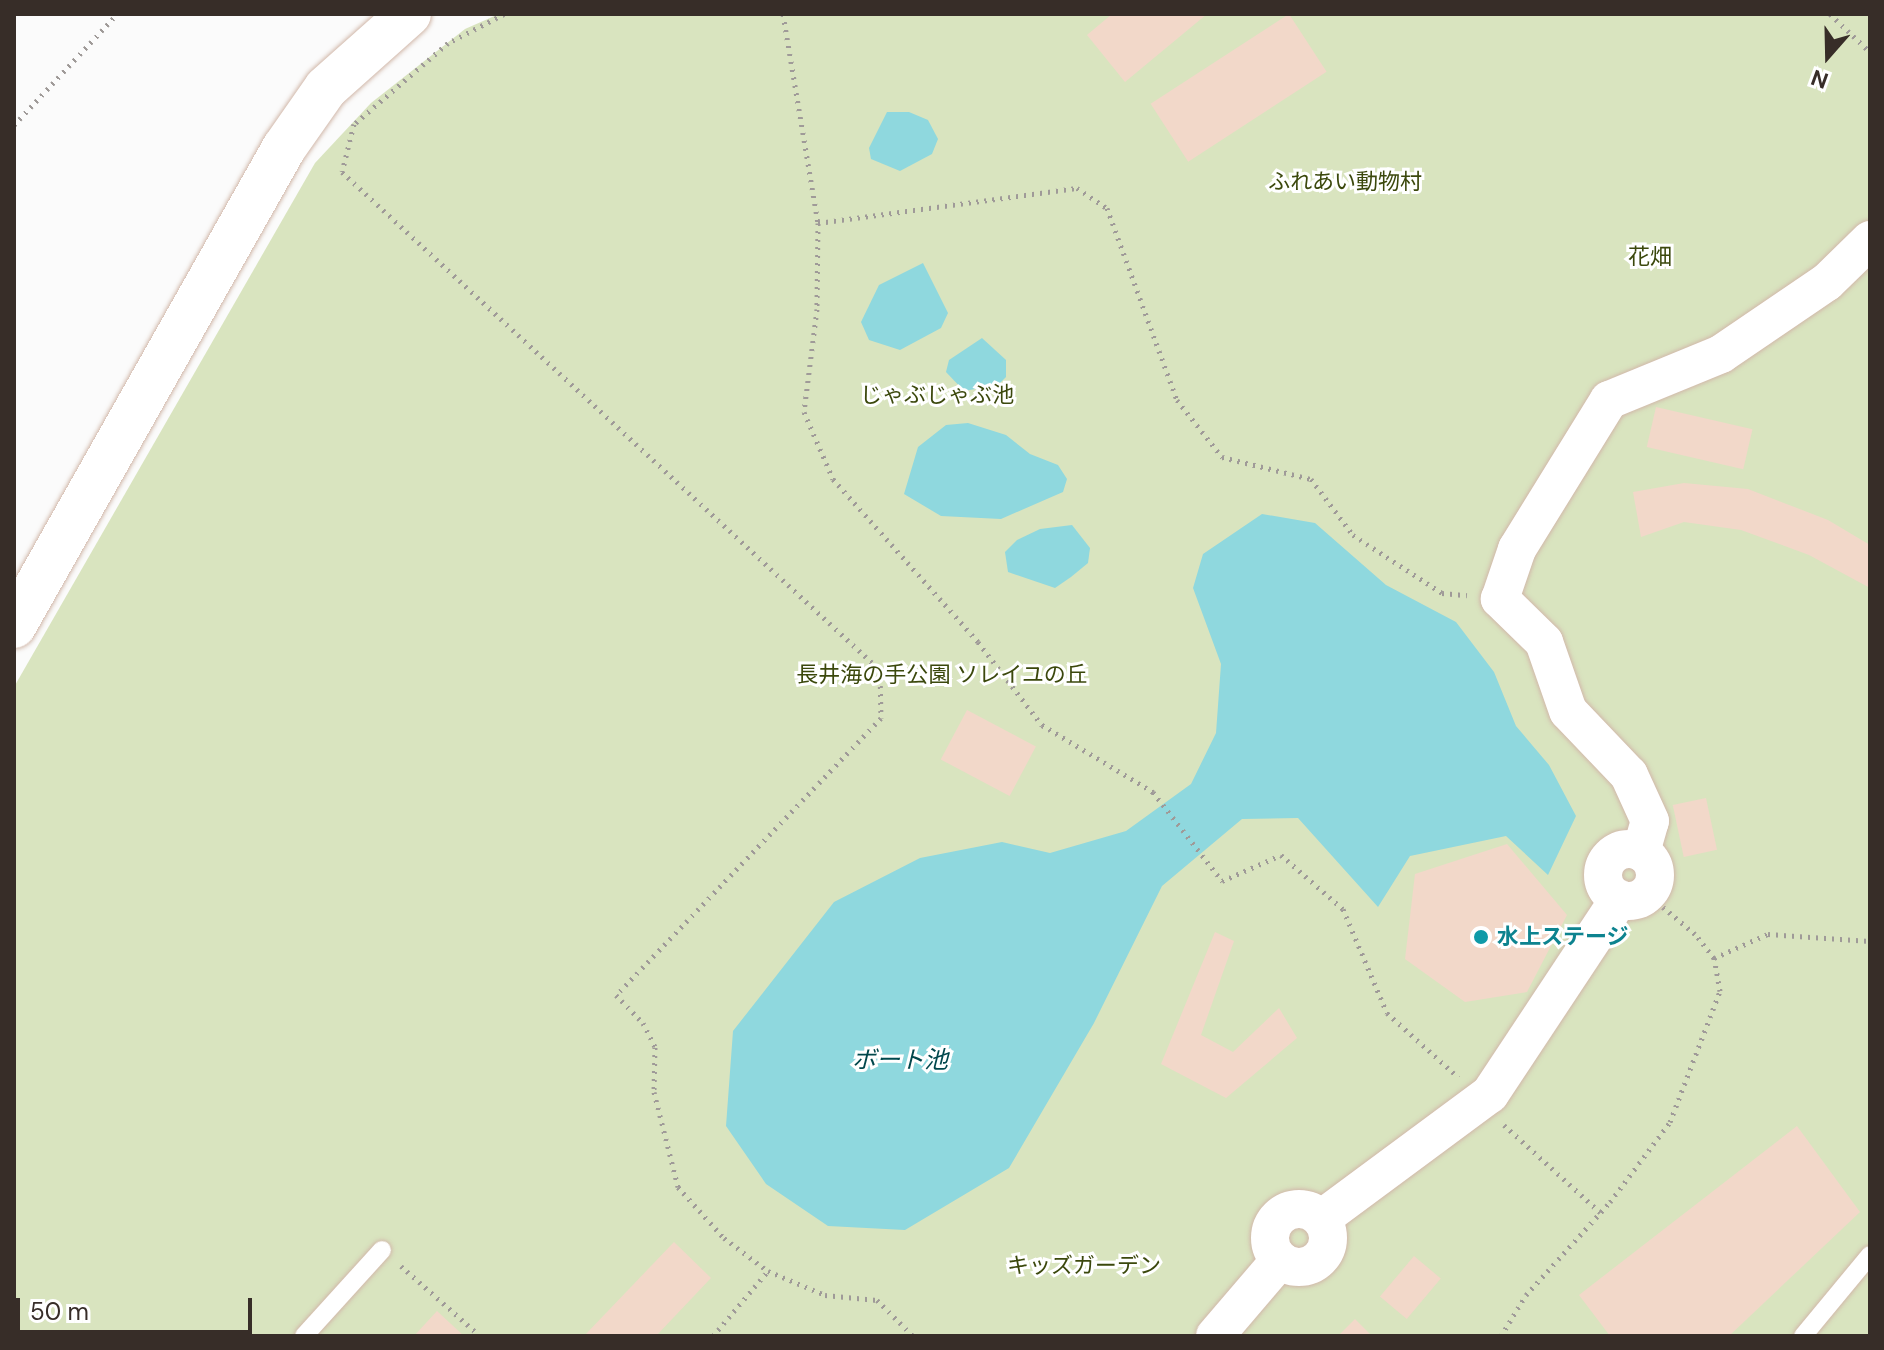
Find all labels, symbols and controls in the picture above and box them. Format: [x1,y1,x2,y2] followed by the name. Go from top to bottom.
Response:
[1788,16,1868,96] north arrow
[1807,63,1832,95] text: N
[1268,169,1422,195] park label: ふれあい動物村
[1628,244,1672,270] park label: 花畑
[860,382,1014,408] park label: じゃぶじゃぶ池
[796,662,1088,688] park label: 長井海の手公園 ソレイユの丘
[1497,924,1629,950] place label: 水上ステージ
[1472,928,1490,946] marker: 水上ステージ
[852,1046,948,1074] water label: ボート池
[1007,1253,1161,1279] park label: キッズガーデン
[20,1282,256,1332] scale bar
[30,1296,89,1327] text: 50 m

